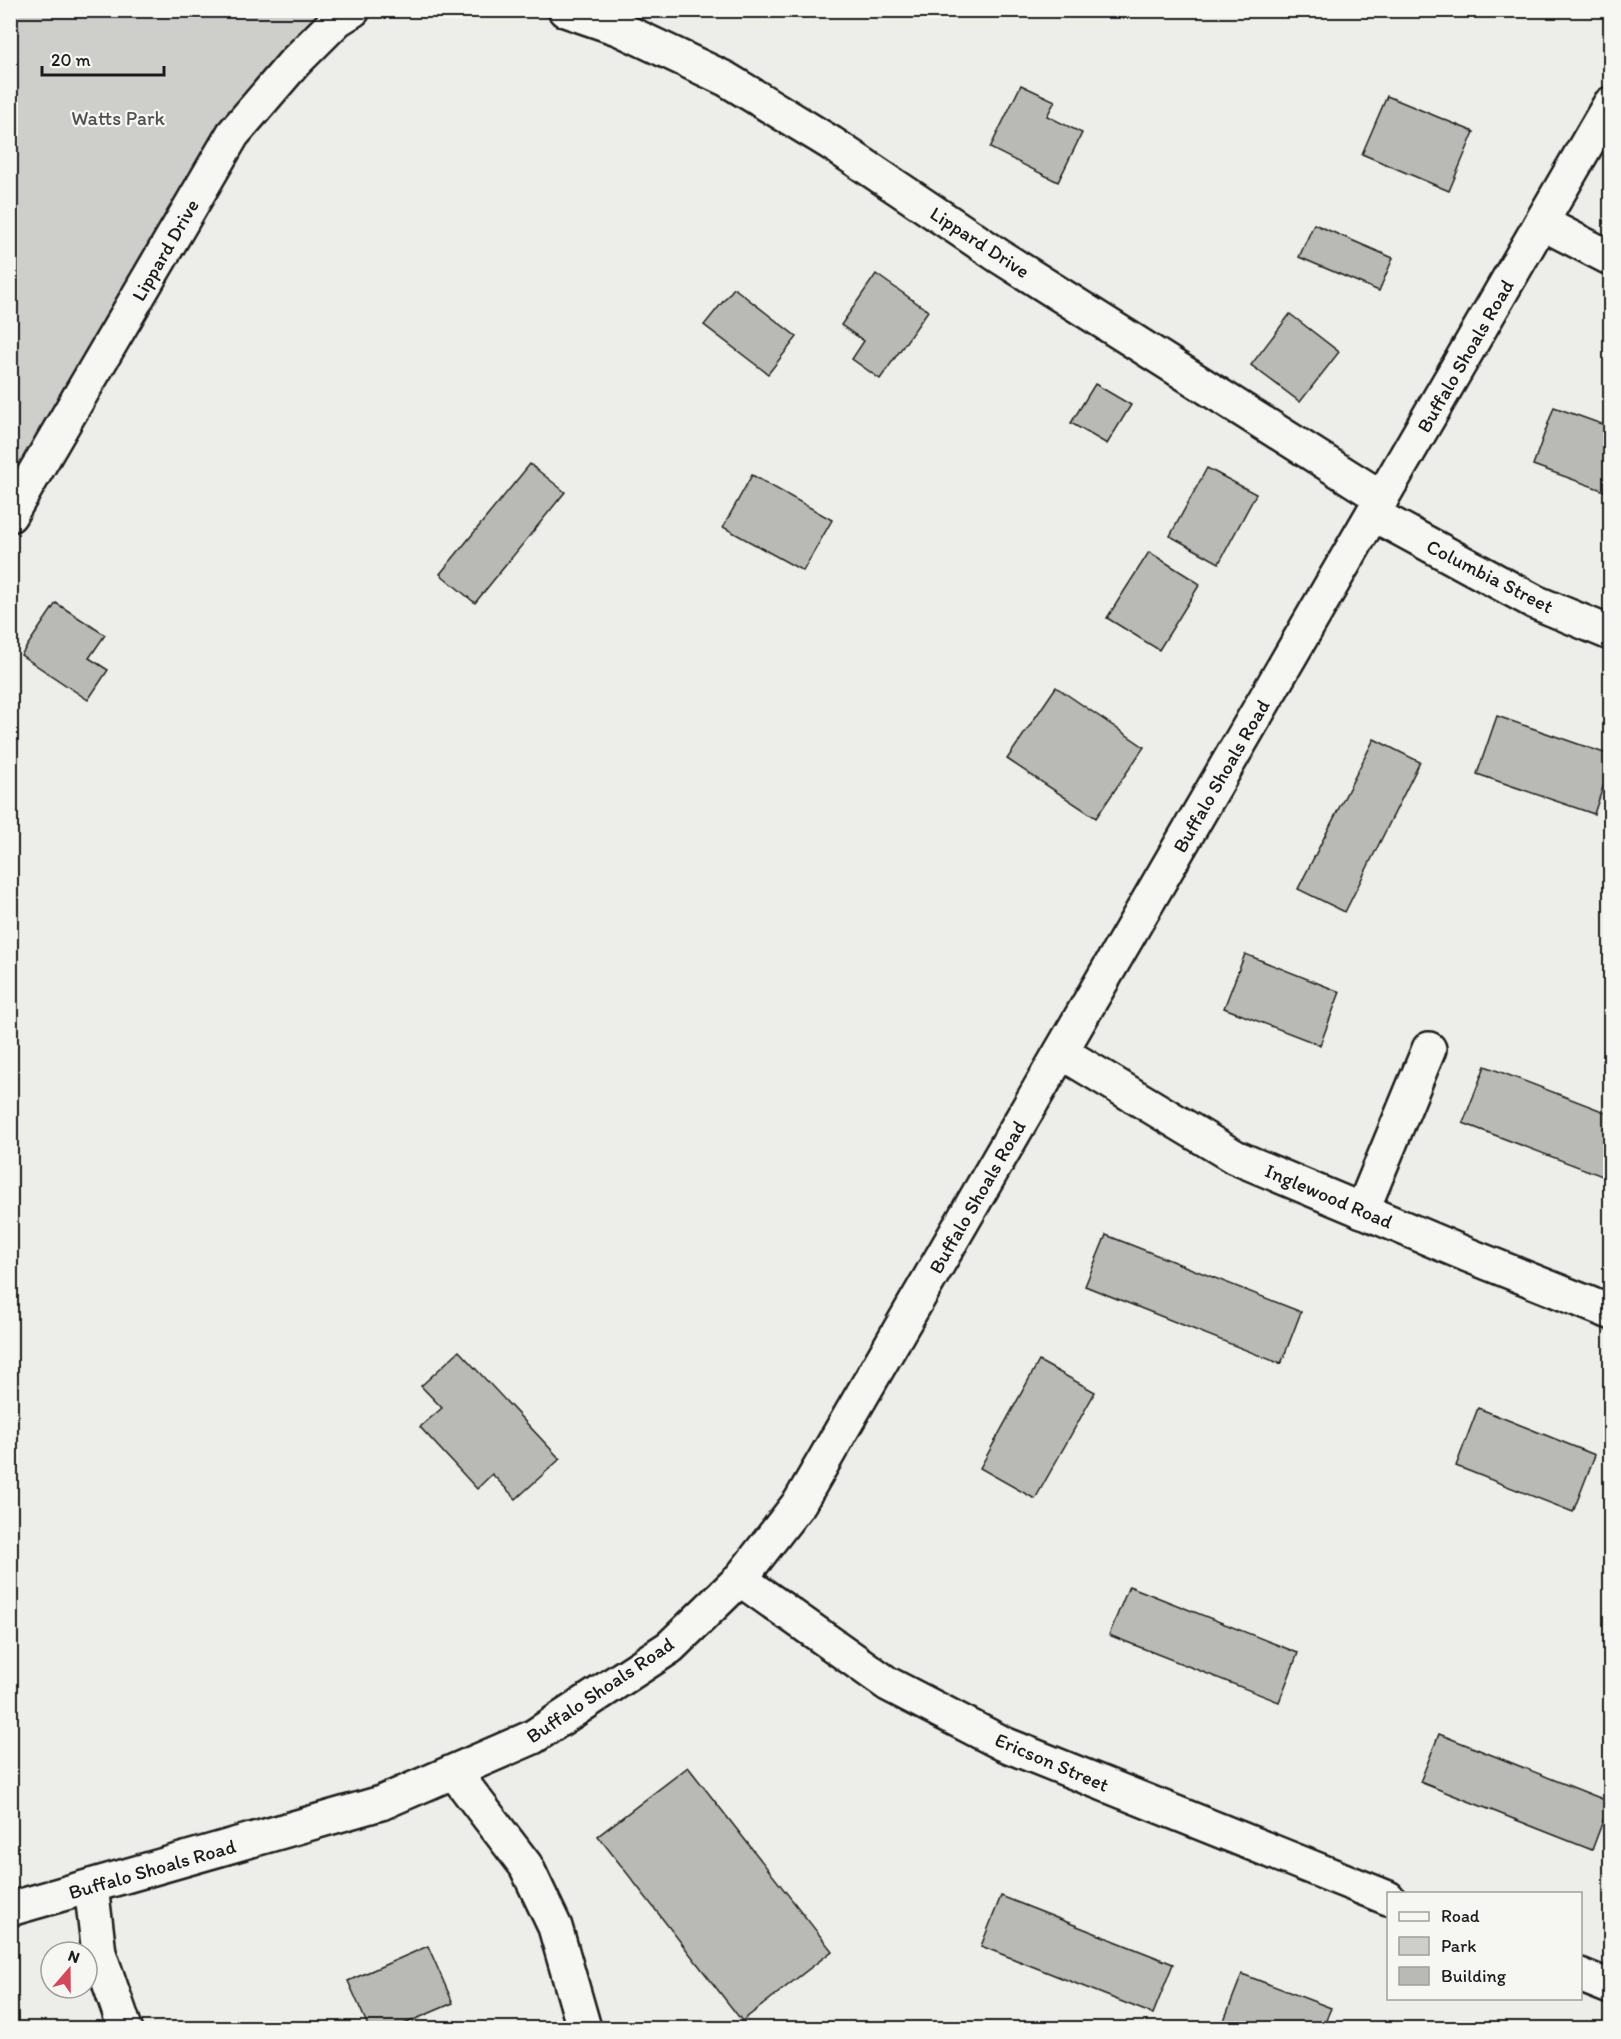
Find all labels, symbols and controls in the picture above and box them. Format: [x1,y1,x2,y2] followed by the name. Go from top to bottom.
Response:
[42,39,164,77] scale bar
[51,49,91,71] text: 20 m
[71,106,165,130] park label: Watts Park
[126,195,204,305] street label: Lippard Drive
[926,201,1034,283] street label: Lippard Drive
[1411,275,1519,437] street label: Buffalo Shoals Road
[1423,534,1557,618] street label: Columbia Street
[1167,695,1275,857] street label: Buffalo Shoals Road
[923,1116,1031,1278] street label: Buffalo Shoals Road
[1262,1158,1396,1234] street label: Inglewood Road
[522,1632,679,1748] street label: Buffalo Shoals Road
[991,1727,1113,1797] street label: Ericson Street
[66,1834,239,1904] street label: Buffalo Shoals Road
[1387,1892,1582,2000] legend
[1441,1905,1480,1927] text: Road
[1441,1935,1476,1957] text: Park
[39,1940,99,2000] north arrow
[66,1946,82,1967] text: N
[1441,1965,1507,1987] text: Building

